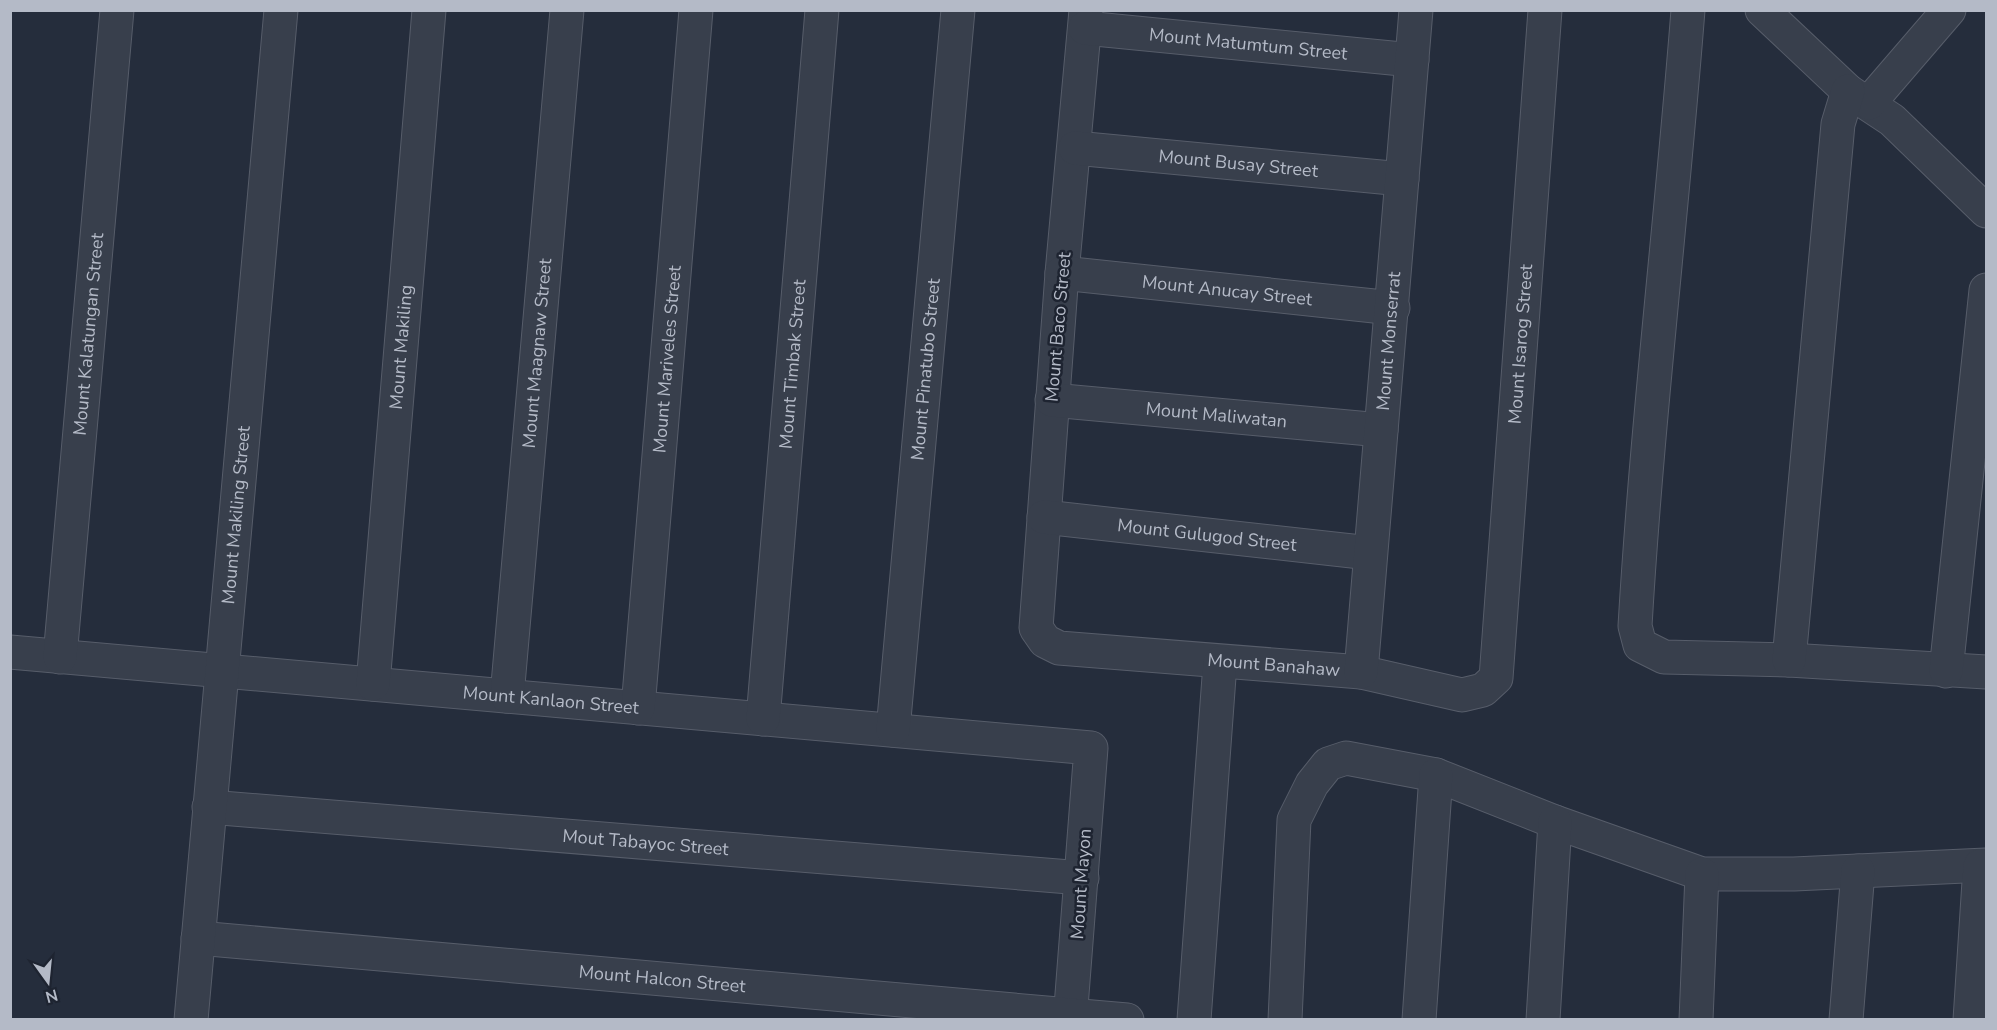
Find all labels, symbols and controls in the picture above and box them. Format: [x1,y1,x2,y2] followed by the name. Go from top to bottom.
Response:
[1148,22,1349,66] street label: Mount Matumtum Street
[1157,144,1320,183] street label: Mount Busay Street
[68,231,109,437] street label: Mount Kalatungan Street
[1039,250,1077,403] street label: Mount Baco Street
[517,257,557,449] street label: Mount Maagnaw Street
[1503,263,1538,425] street label: Mount Isarog Street
[647,264,687,454] street label: Mount Mariveles Street
[1141,270,1314,311] street label: Mount Anucay Street
[1371,270,1406,412] street label: Mount Monserrat
[905,277,946,462] street label: Mount Pinatubo Street
[774,278,812,450] street label: Mount Timbak Street
[384,284,418,411] street label: Mount Makiling
[1145,397,1288,433] street label: Mount Maliwatan
[216,424,256,605] street label: Mount Makiling Street
[1116,513,1299,557] street label: Mount Gulugod Street
[1207,648,1341,682] street label: Mount Banahaw
[462,680,641,720] street label: Mount Kanlaon Street
[561,824,730,861] street label: Mout Tabayoc Street
[1065,828,1097,940] street label: Mount Mayon
[18,952,78,1012] north arrow
[578,960,747,998] street label: Mount Halcon Street
[43,983,60,1008] text: N

